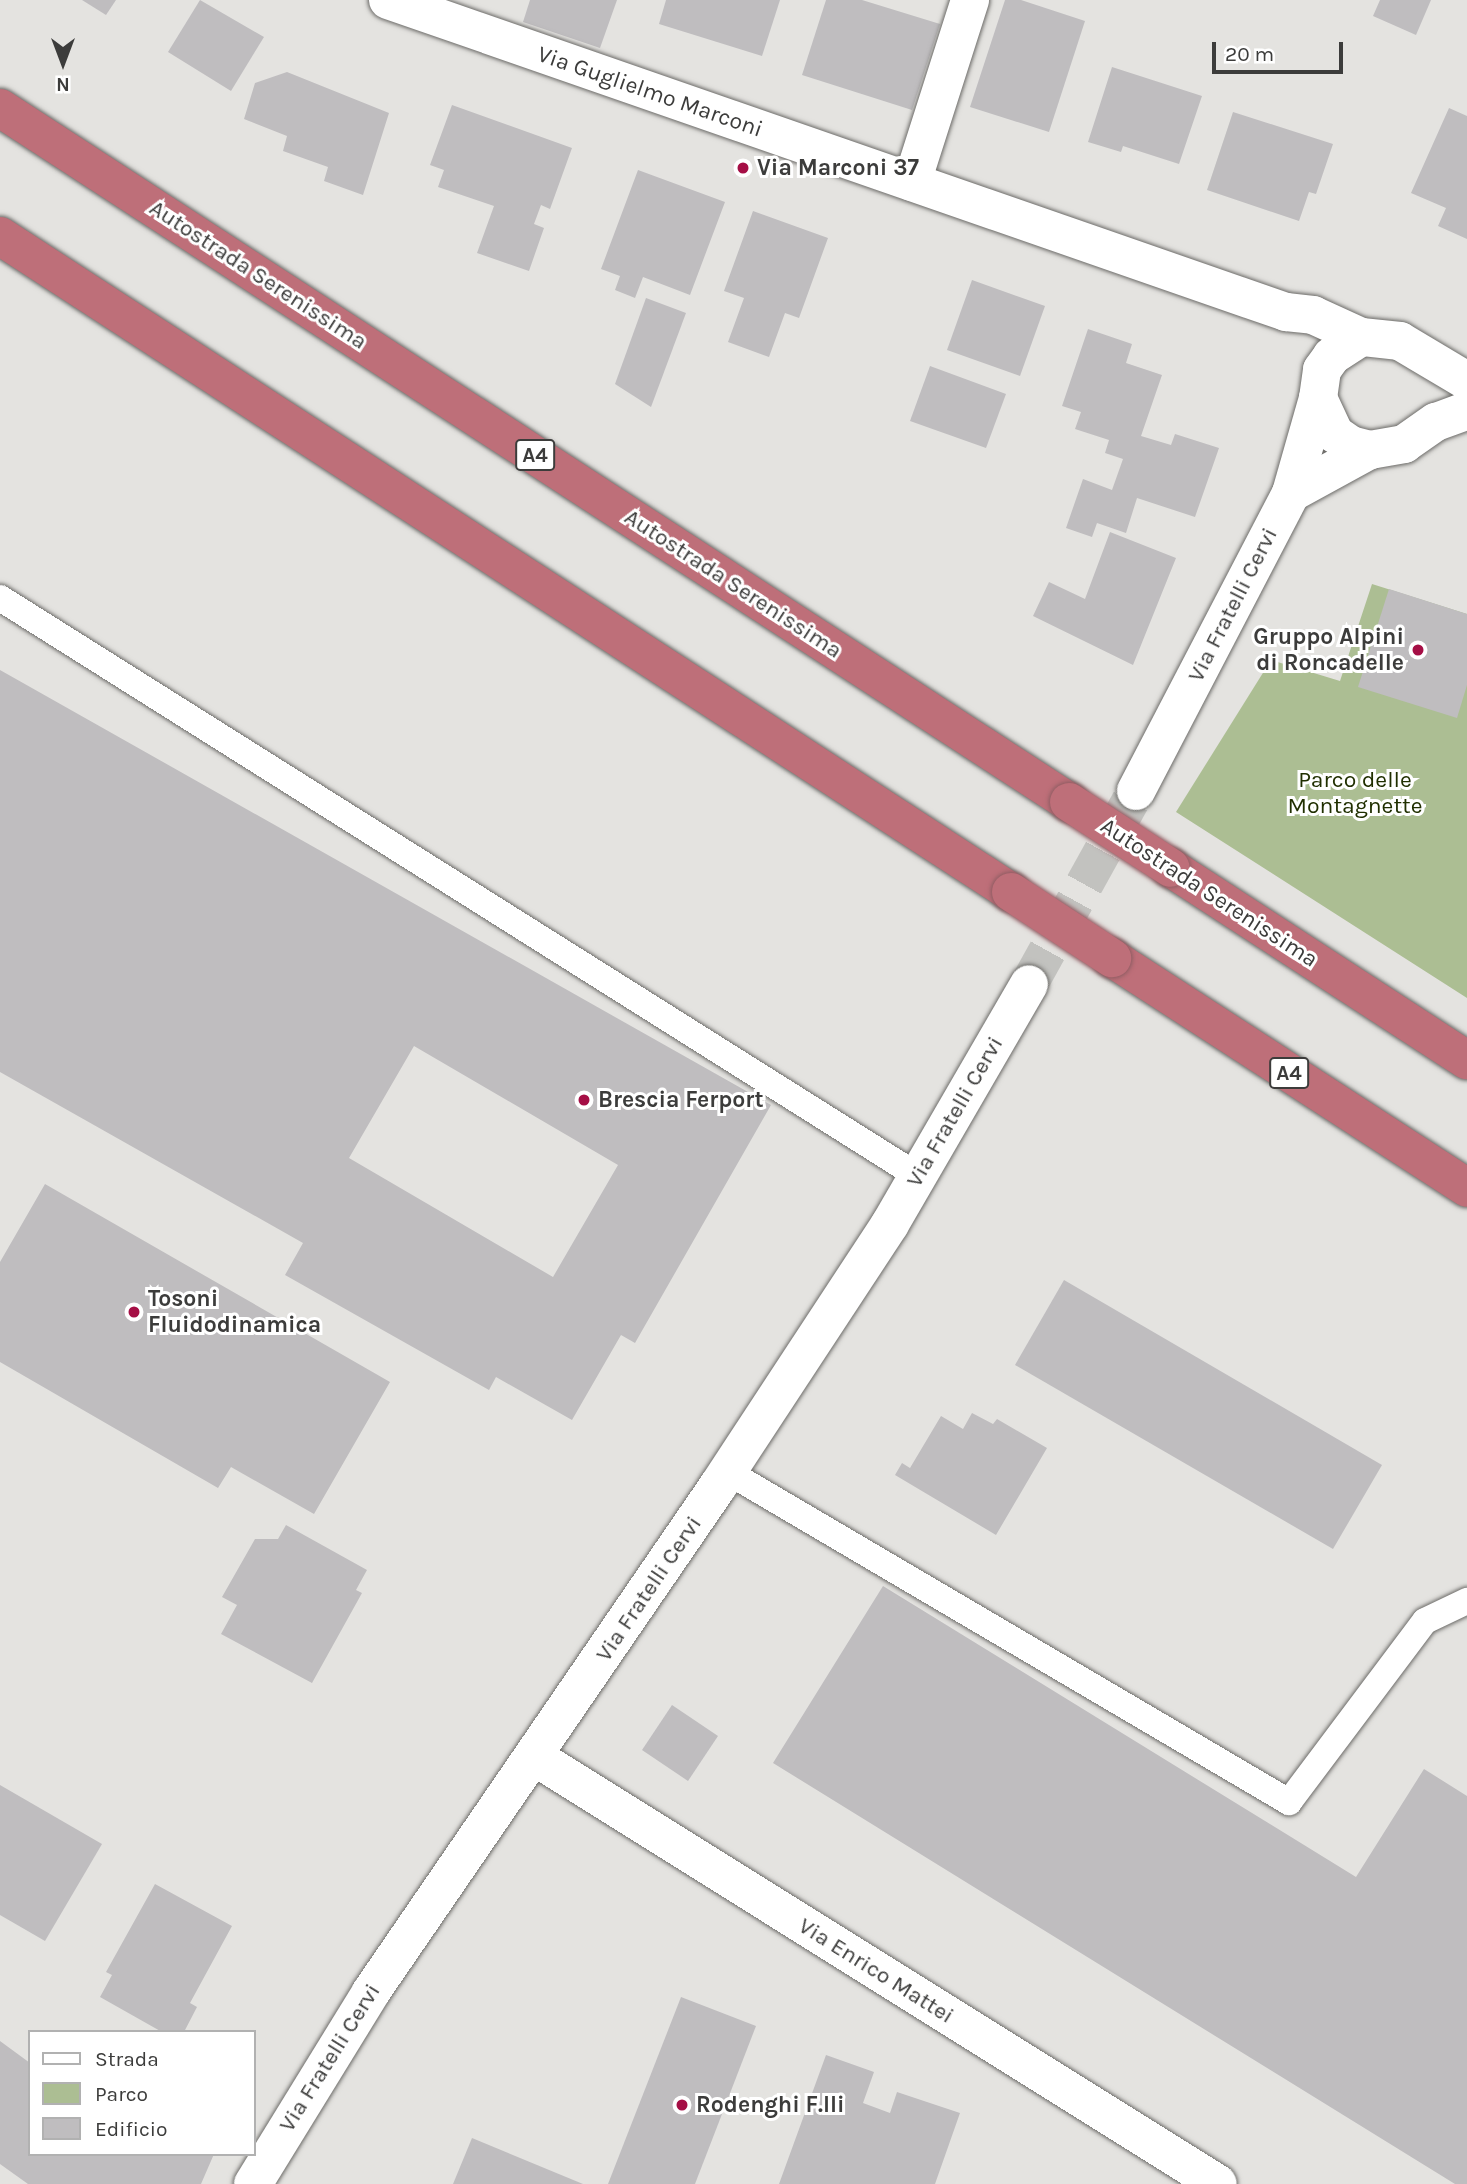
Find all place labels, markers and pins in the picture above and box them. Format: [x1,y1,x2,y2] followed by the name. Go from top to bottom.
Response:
[757,154,919,182] place label: Via Marconi 37
[735,160,751,176] marker: Via Marconi 37
[1253,623,1404,677] place label: Gruppo Alpini di Roncadelle
[1410,642,1426,658] marker: Gruppo Alpini di Roncadelle
[598,1086,763,1114] place label: Brescia Ferport
[576,1092,592,1108] marker: Brescia Ferport
[148,1285,321,1339] place label: Tosoni Fluidodinamica
[126,1304,142,1320] marker: Tosoni Fluidodinamica
[696,2091,845,2119] place label: Rodenghi F.lli
[674,2097,690,2113] marker: Rodenghi F.lli

